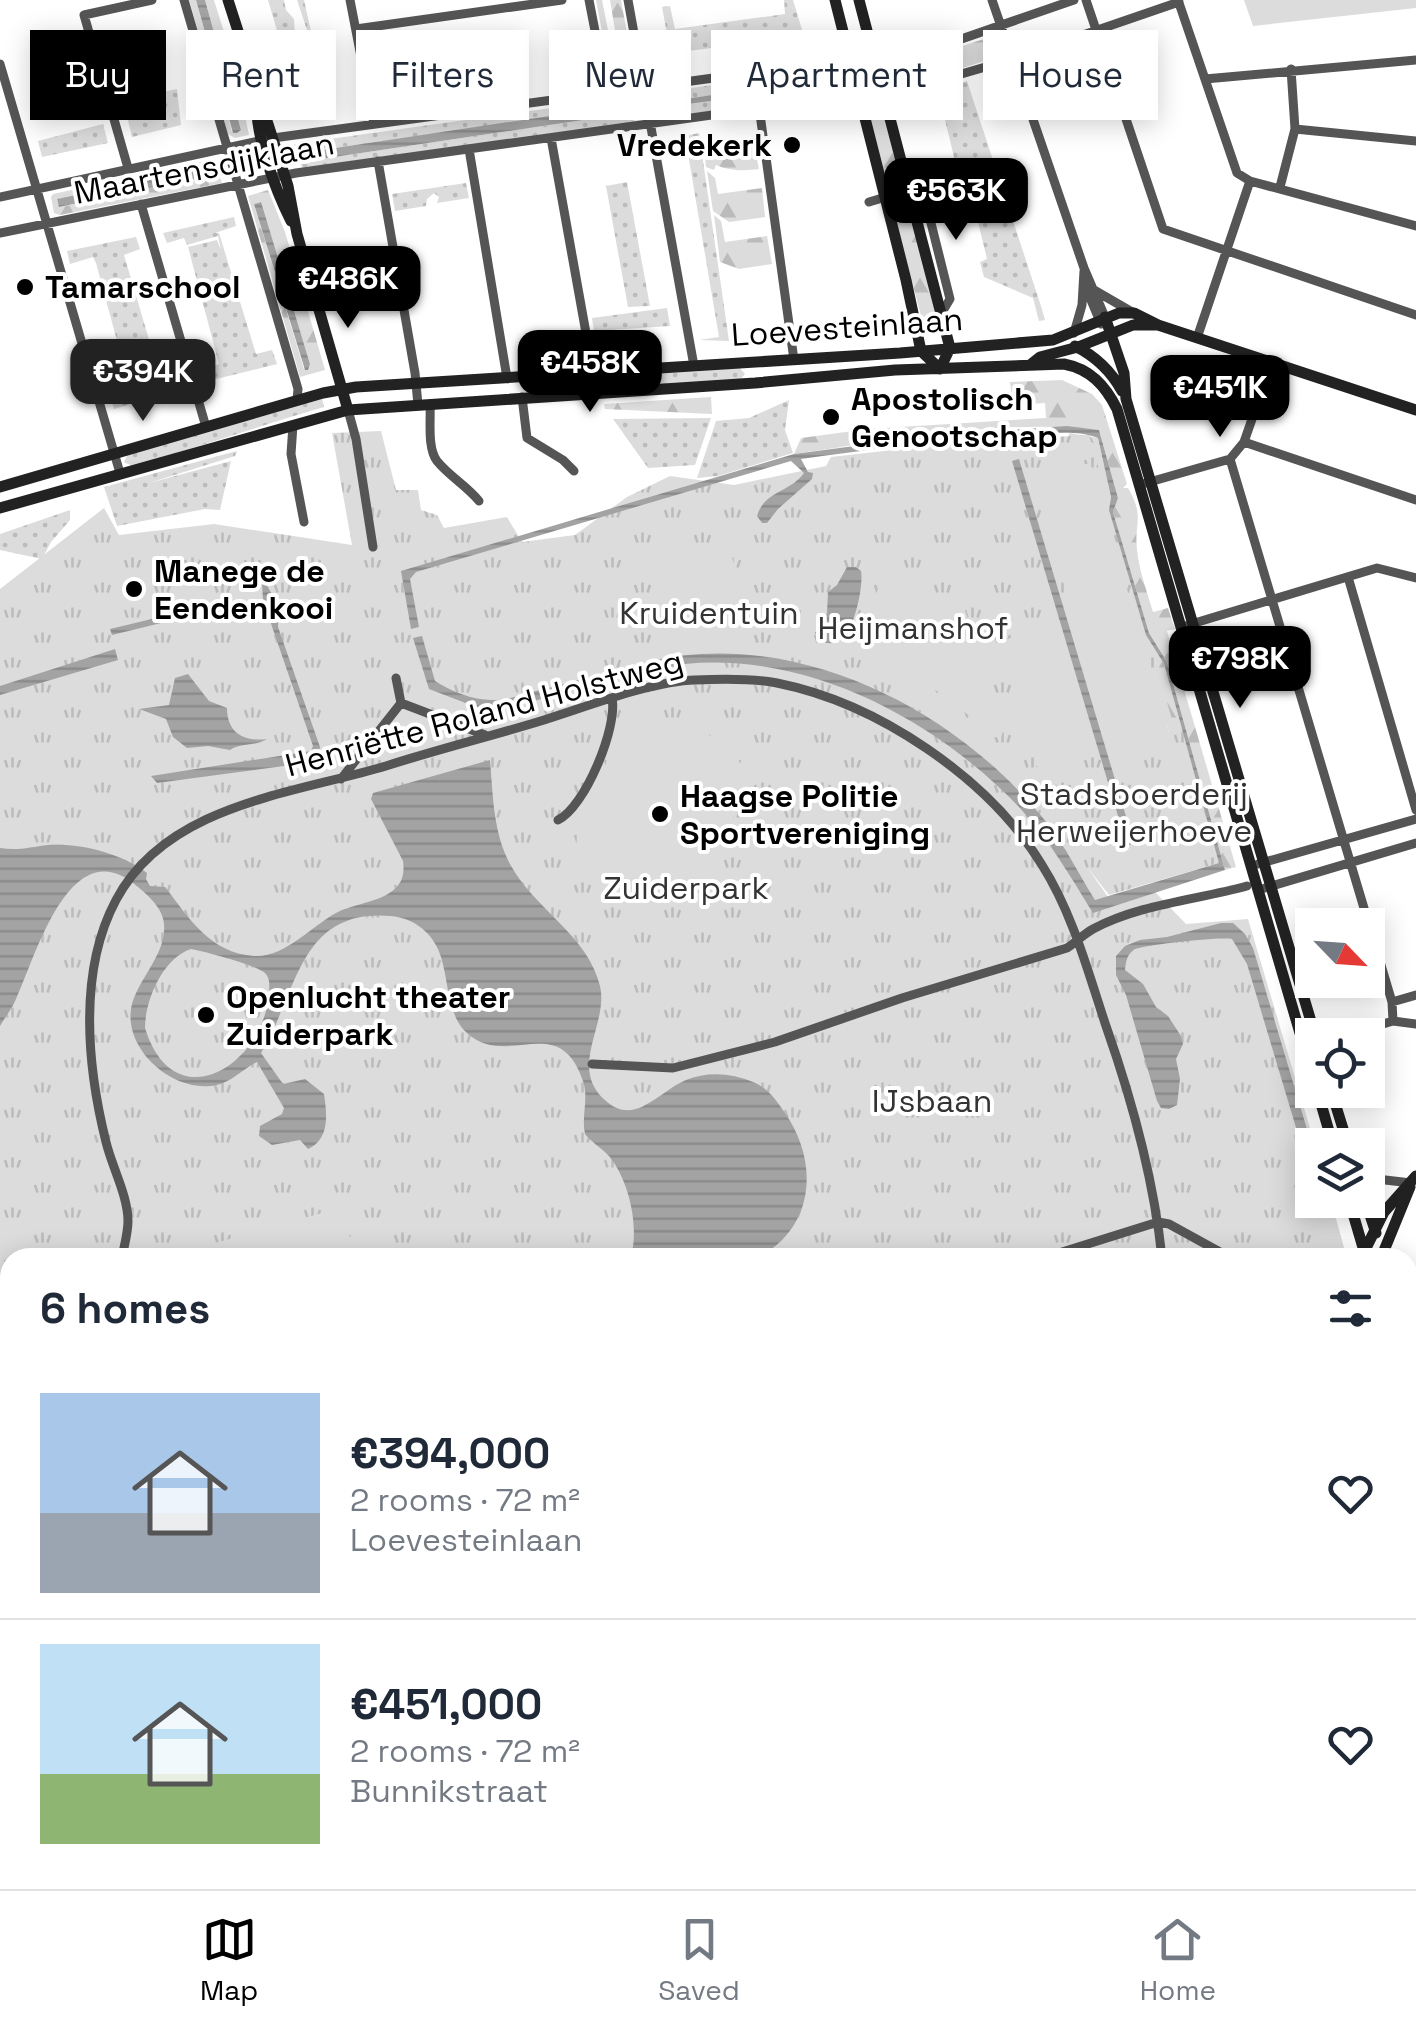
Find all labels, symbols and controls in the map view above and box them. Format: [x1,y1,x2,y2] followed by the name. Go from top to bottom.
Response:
[30,30,166,120] chip: Buy
[186,30,336,120] chip: Rent
[356,30,529,120] chip: Filters
[549,30,691,120] chip: New
[711,30,963,120] chip: Apartment
[983,30,1158,120] chip: House
[71,123,337,213] street label: Maartensdijklaan
[617,125,772,165] place label: Vredekerk
[781,134,803,156] marker: Vredekerk
[886,158,1026,243] pin: €563K
[906,170,1006,210] text: €563K
[278,246,418,331] pin: €486K
[297,258,399,298] text: €486K
[45,267,241,307] place label: Tamarschool
[14,276,36,298] marker: Tamarschool
[730,299,964,355] street label: Loevesteinlaan
[520,330,660,415] pin: €458K
[73,339,213,424] pin: €394K
[540,342,640,382] text: €458K
[92,351,194,391] text: €394K
[1150,355,1290,440] pin: €451K
[1172,367,1268,407] text: €451K
[851,379,1058,456] place label: Apostolisch Genootschap
[820,406,842,428] marker: Apostolisch Genootschap
[154,551,333,628] place label: Manege de Eendenkooi
[123,578,145,600] marker: Manege de Eendenkooi
[619,593,799,633] park label: Kruidentuin
[818,608,1009,648] park label: Heijmanshof
[1170,626,1310,711] pin: €798K
[1191,638,1289,678] text: €798K
[281,641,687,785] street label: Henriëtte Roland Holstweg
[1016,774,1252,851] park label: Stadsboerderij Herweijerhoeve
[680,776,930,853] place label: Haagse Politie Sportvereniging
[649,803,671,825] marker: Haagse Politie Sportvereniging
[603,868,769,908] park label: Zuiderpark
[1295,908,1385,998] north arrow
[1295,908,1385,1218] map controls
[226,977,510,1054] place label: Openlucht theater Zuiderpark
[195,1004,217,1026] marker: Openlucht theater Zuiderpark
[1295,1018,1385,1108] button: locate
[872,1081,992,1121] park label: IJsbaan
[1295,1128,1385,1218] button: layers
[1323,1281,1378,1336] icon: filters
[40,1282,210,1335] text: 6 homes
[350,1427,550,1480] text: €394,000
[120,1433,240,1553] icon: home
[1323,1466,1378,1521] icon: heart
[350,1480,580,1520] text: 2 rooms · 72 m²
[350,1520,582,1560] text: Loevesteinlaan
[350,1678,542,1731] text: €451,000
[120,1684,240,1804] icon: home
[1323,1717,1378,1772] icon: heart
[350,1731,580,1771] text: 2 rooms · 72 m²
[350,1771,548,1811] text: Bunnikstraat
[200,1912,258,2008] tab: Map
[658,1912,740,2008] tab: Saved
[1140,1912,1216,2008] tab: Home

